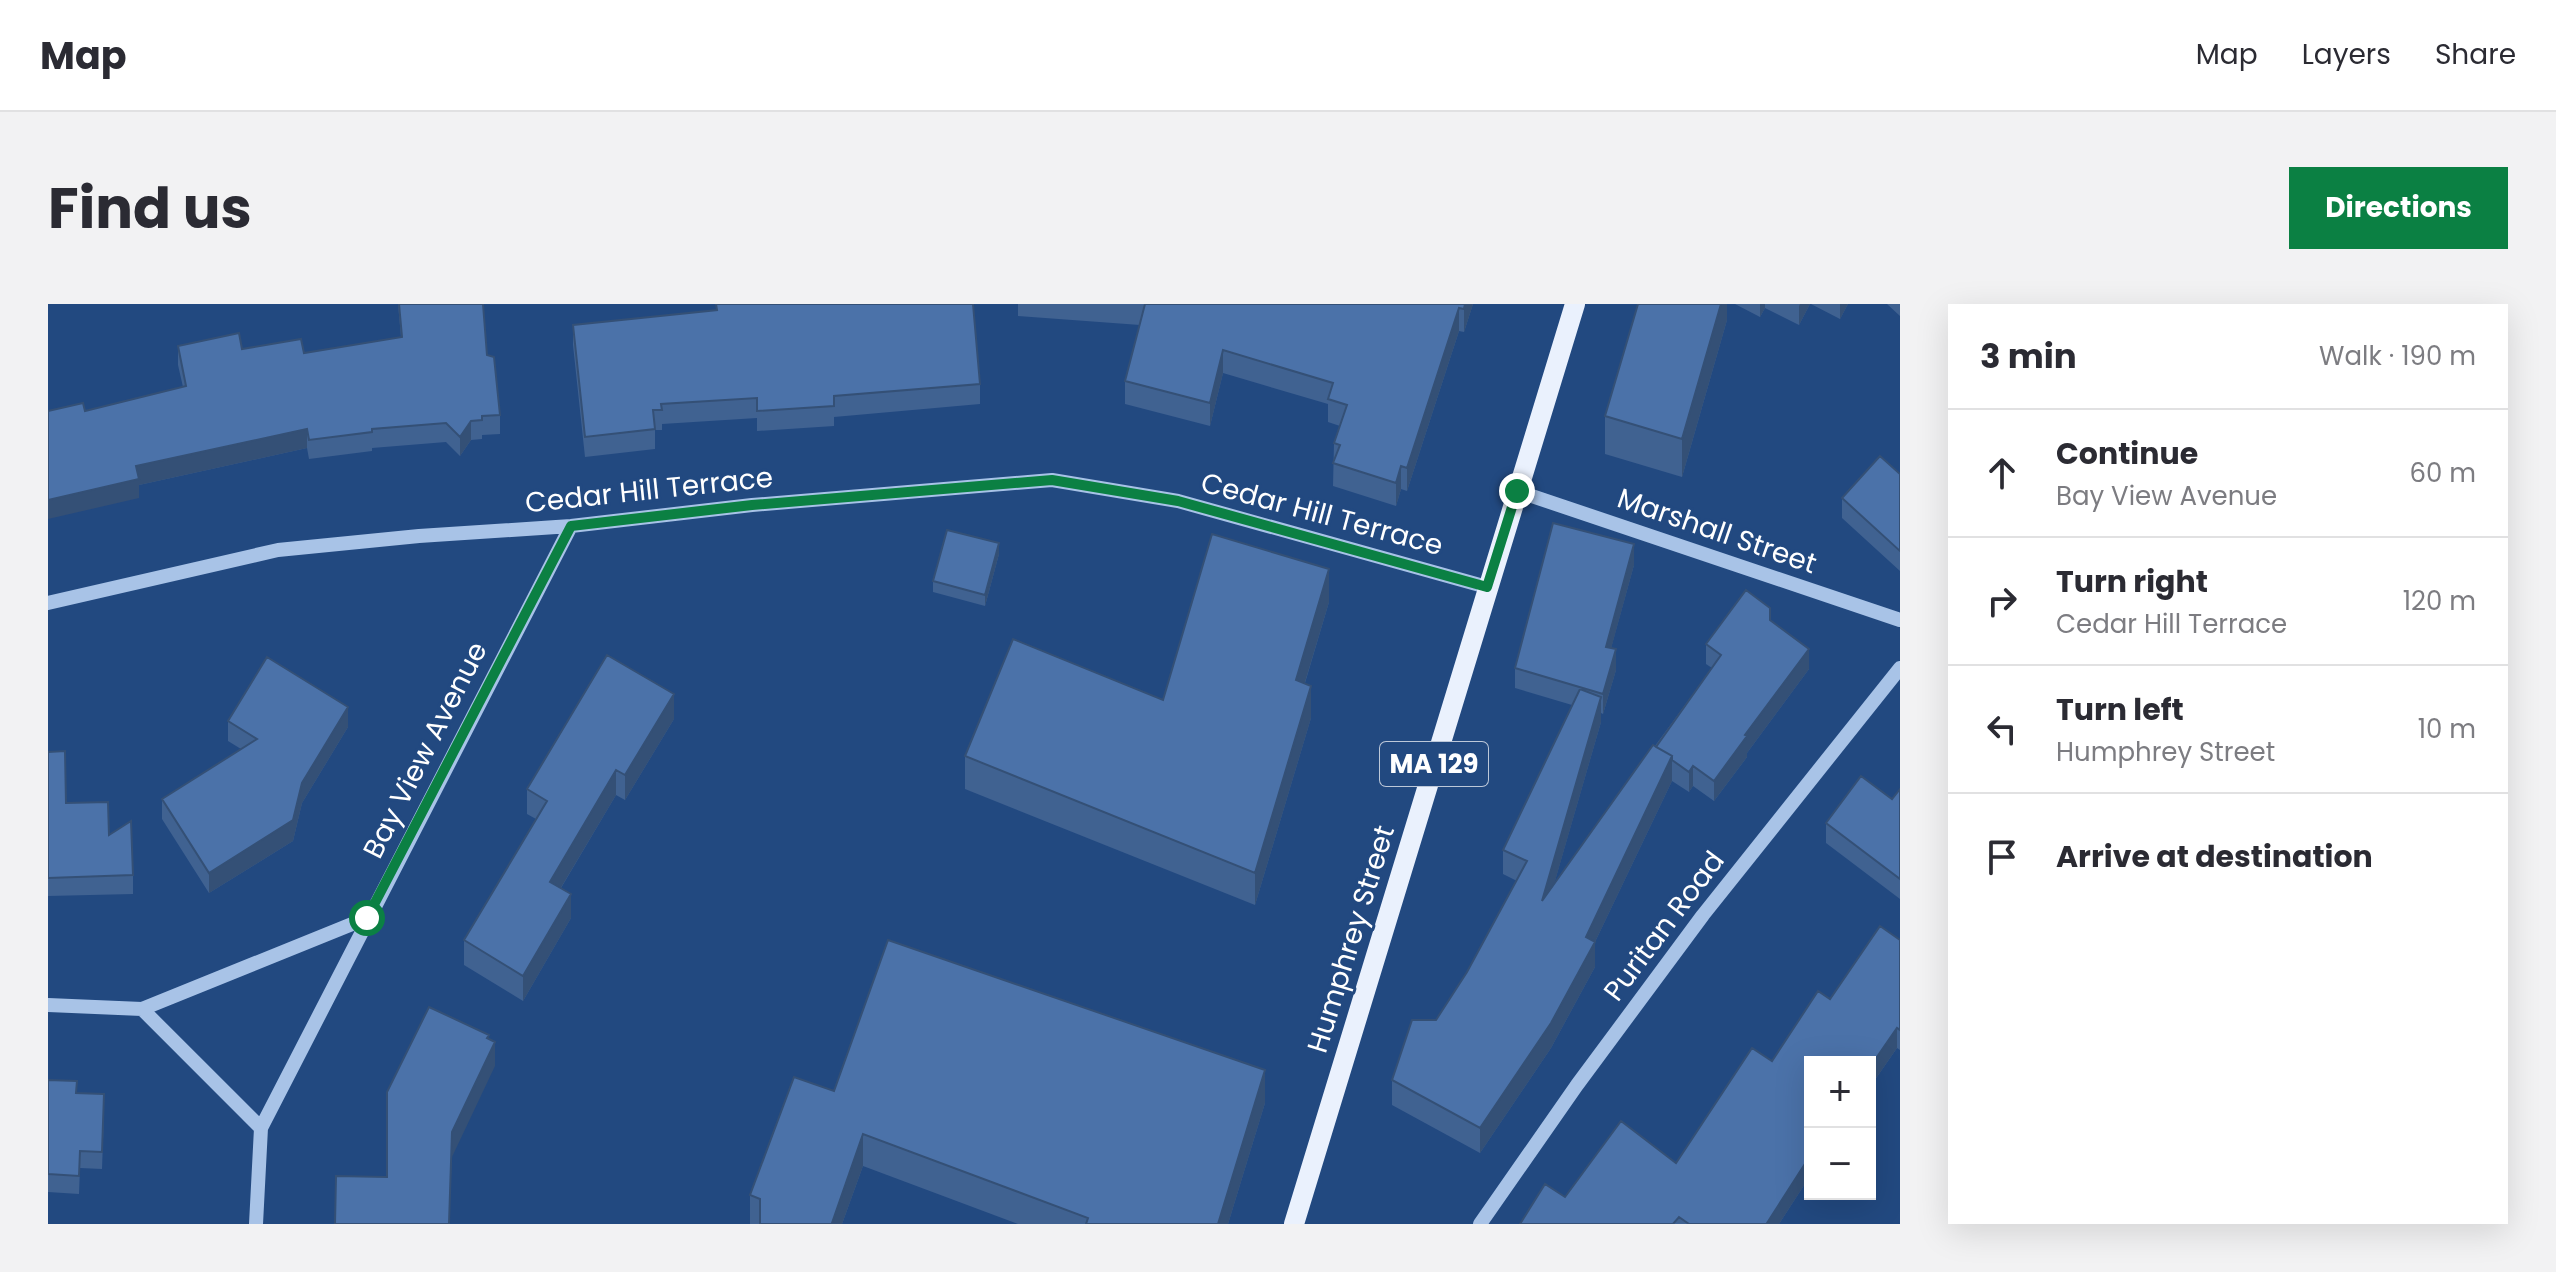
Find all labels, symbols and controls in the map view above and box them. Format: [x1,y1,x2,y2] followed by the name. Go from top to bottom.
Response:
[40,29,127,82] text: Map
[2196,35,2258,74] text: Map
[2302,35,2391,74] text: Layers
[2435,35,2516,74] text: Share
[2289,167,2508,249] button: Directions
[48,169,252,248] text: Find us
[1980,332,2077,380] text: 3 min
[2319,338,2476,374] text: Walk · 190 m
[2056,432,2198,475] text: Continue
[1980,451,2024,495] icon: ahead
[2409,455,2476,491] text: 60 m
[523,458,775,522] street label: Cedar Hill Terrace
[1197,463,1447,565] street label: Cedar Hill Terrace
[1499,473,1535,509] route end
[2056,478,2277,514] text: Bay View Avenue
[1612,479,1822,583] street label: Marshall Street
[2056,560,2208,603] text: Turn right
[1980,579,2024,623] icon: right
[2403,583,2476,619] text: 120 m
[2056,606,2287,642] text: Cedar Hill Terrace
[354,635,496,865] street label: Bay View Avenue
[2056,688,2184,731] text: Turn left
[1980,707,2024,751] icon: left
[2418,711,2476,747] text: 10 m
[2056,734,2275,770] text: Humphrey Street
[1380,742,1488,786] road number: MA 129
[1298,820,1404,1058] street label: Humphrey Street
[1980,835,2024,879] icon: arrive
[2056,835,2373,878] text: Arrive at destination
[1595,843,1733,1009] street label: Puritan Road
[349,900,385,936] route start
[1804,1056,1876,1200] map controls
[1804,1056,1876,1128] button: +
[1804,1128,1876,1200] button: −

